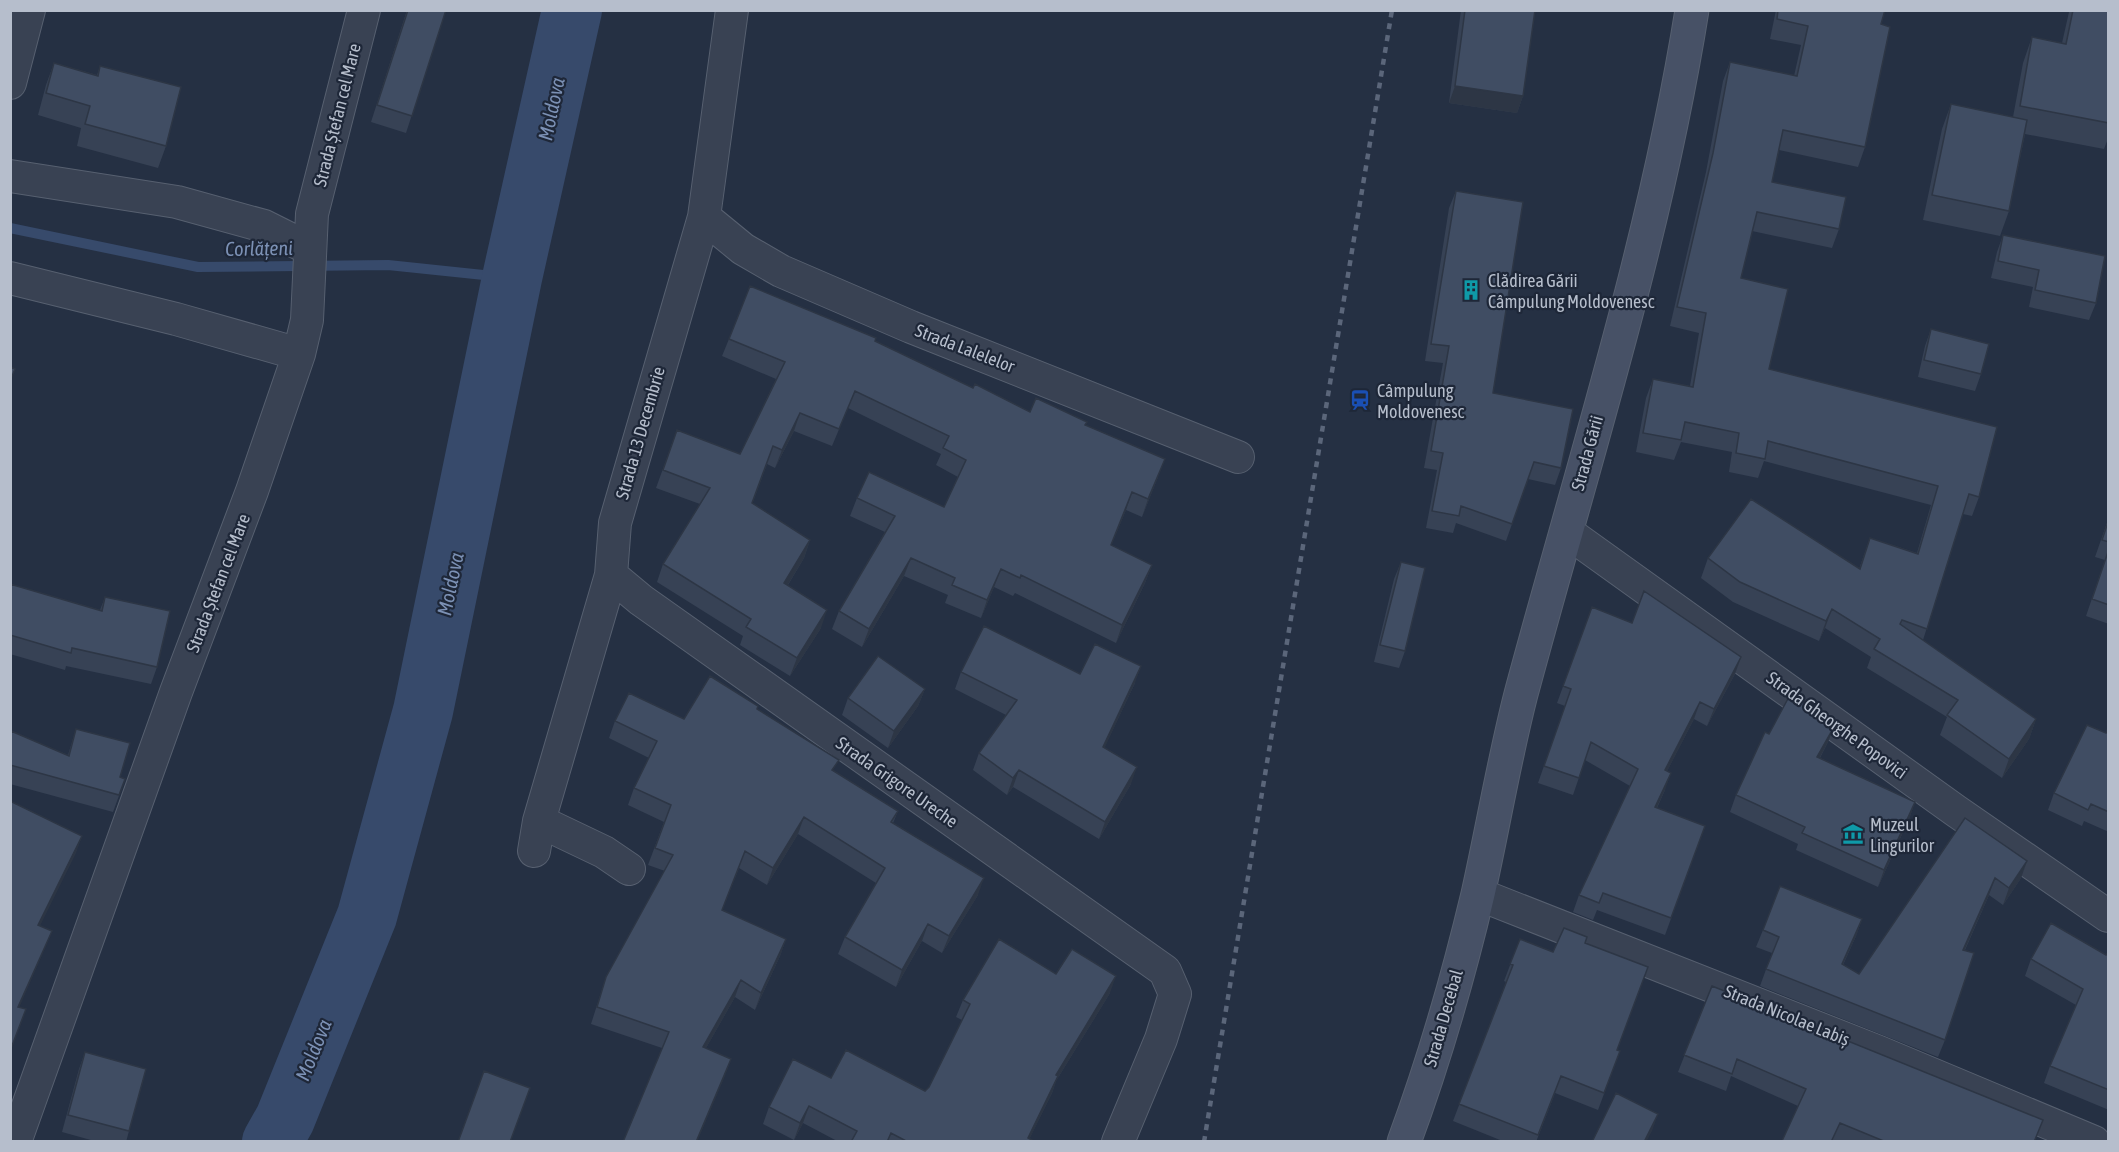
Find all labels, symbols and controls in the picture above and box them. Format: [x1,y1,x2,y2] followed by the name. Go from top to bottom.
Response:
[309,41,365,189] street label: Strada Ștefan cel Mare
[533,75,569,143] water label: Moldova
[225,236,293,260] water label: Corlățeni
[1488,270,1655,312] place label: Clădirea Gării Câmpulung Moldovenesc
[1459,278,1483,302] building icon: Clădirea Gării Câmpulung Moldovenesc
[912,319,1018,377] street label: Strada Lalelelor
[611,364,669,502] street label: Strada 13 Decembrie
[1377,380,1465,422] place label: Câmpulung Moldovenesc
[1348,388,1372,412] station icon: Câmpulung Moldovenesc
[1567,413,1607,493] street label: Strada Gării
[182,511,254,655] street label: Strada Ștefan cel Mare
[432,550,468,618] water label: Moldova
[1763,667,1911,783] street label: Strada Gheorghe Popovici
[832,732,962,832] street label: Strada Grigore Ureche
[1870,814,1935,856] place label: Muzeul Lingurilor
[1841,822,1865,846] museum icon: Muzeul Lingurilor
[1419,967,1467,1069] street label: Strada Decebal
[1721,980,1853,1050] street label: Strada Nicolae Labiș
[290,1016,336,1084] water label: Moldova

